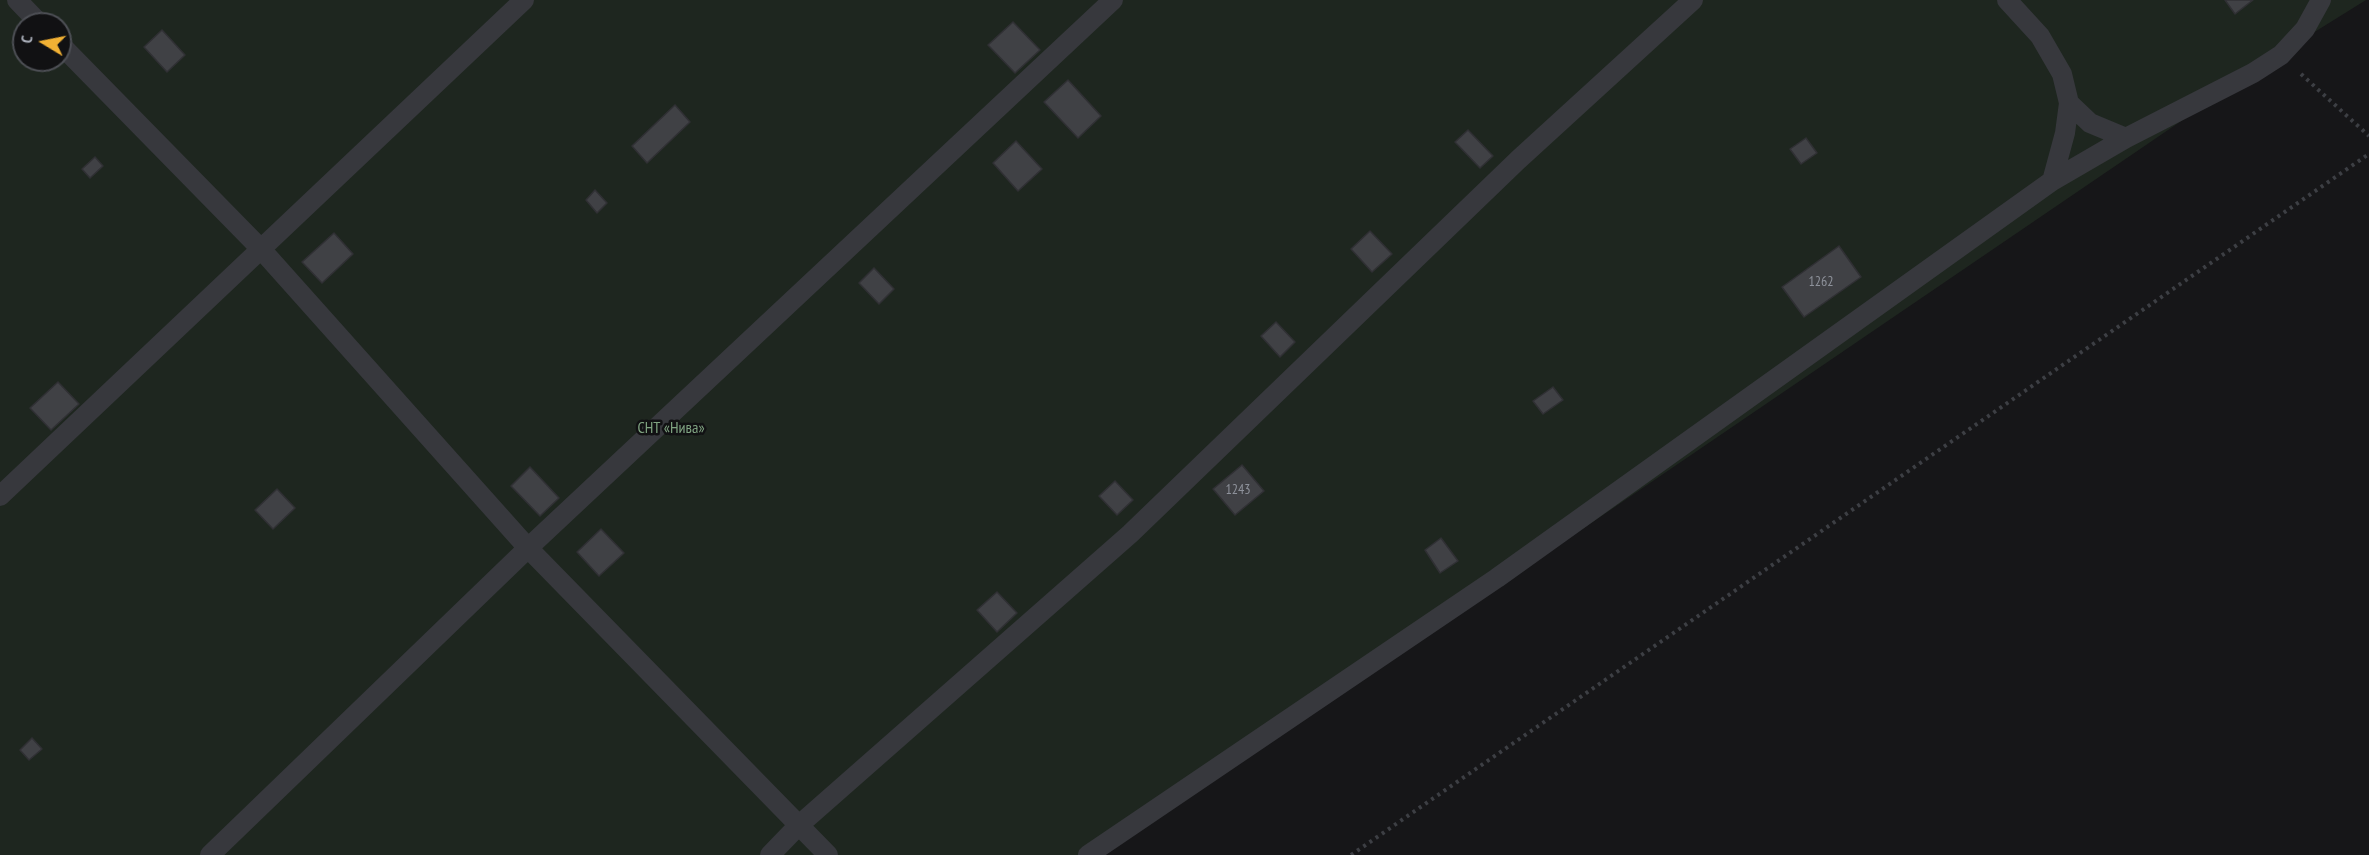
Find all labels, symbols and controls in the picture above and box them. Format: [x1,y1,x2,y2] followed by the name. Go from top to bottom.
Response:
[12,12,72,72] north arrow
[16,34,37,45] text: С
[1808,274,1834,290] house number: 1262
[637,418,705,438] park label: СНТ «Нива»
[1225,482,1251,498] house number: 1243

